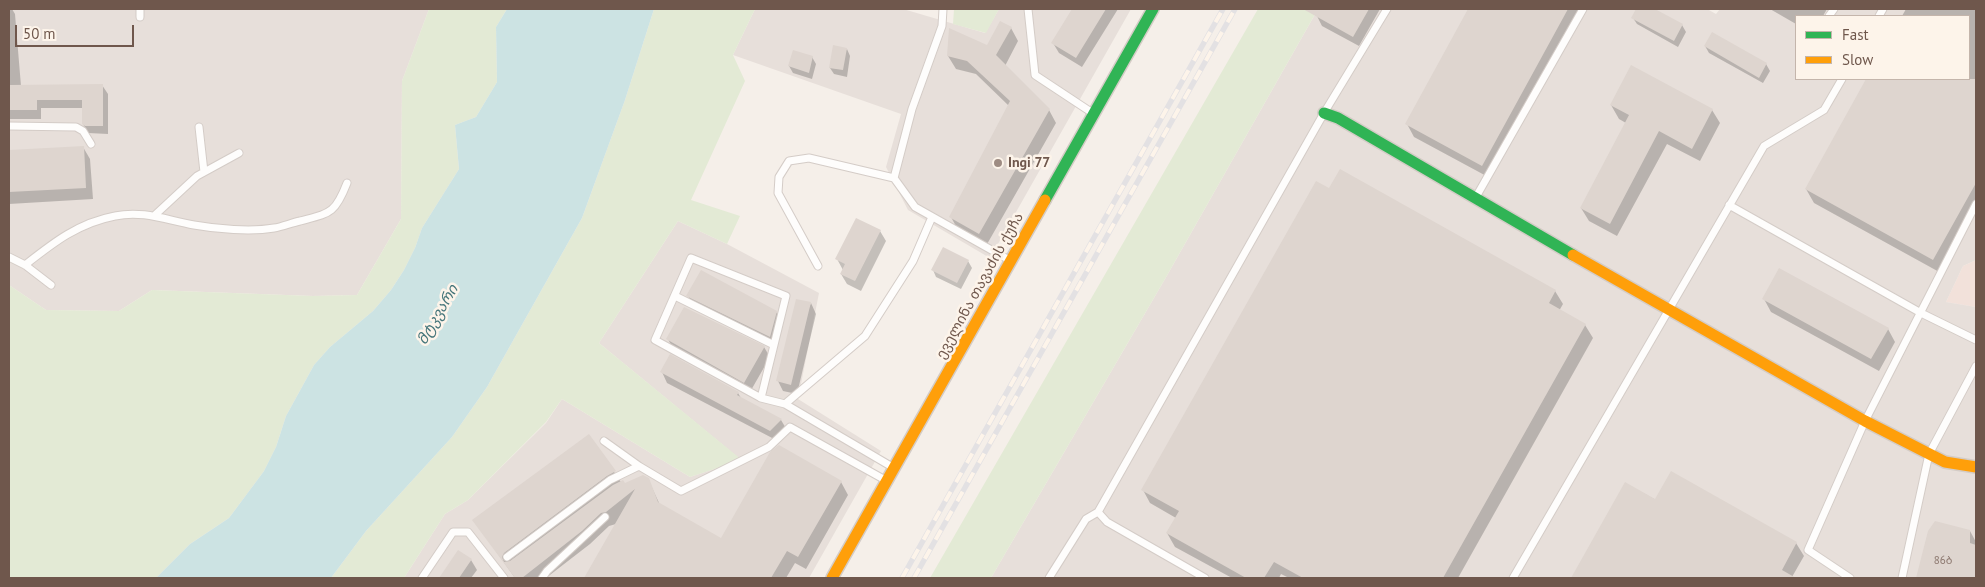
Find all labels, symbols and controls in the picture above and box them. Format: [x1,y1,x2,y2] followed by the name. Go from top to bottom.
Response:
[18,15,136,47] scale bar
[1795,15,1970,80] legend
[23,24,56,43] text: 50 m
[1842,25,1869,44] text: Fast
[1842,50,1873,69] text: Slow
[1008,155,1050,171] place label: Ingi 77
[992,157,1004,169] marker: Ingi 77
[933,210,1027,362] street label: ეველინა თავაძის ქუჩა
[414,282,462,348] water label: მტკვარი
[1934,554,1952,568] house number: 86ბ

